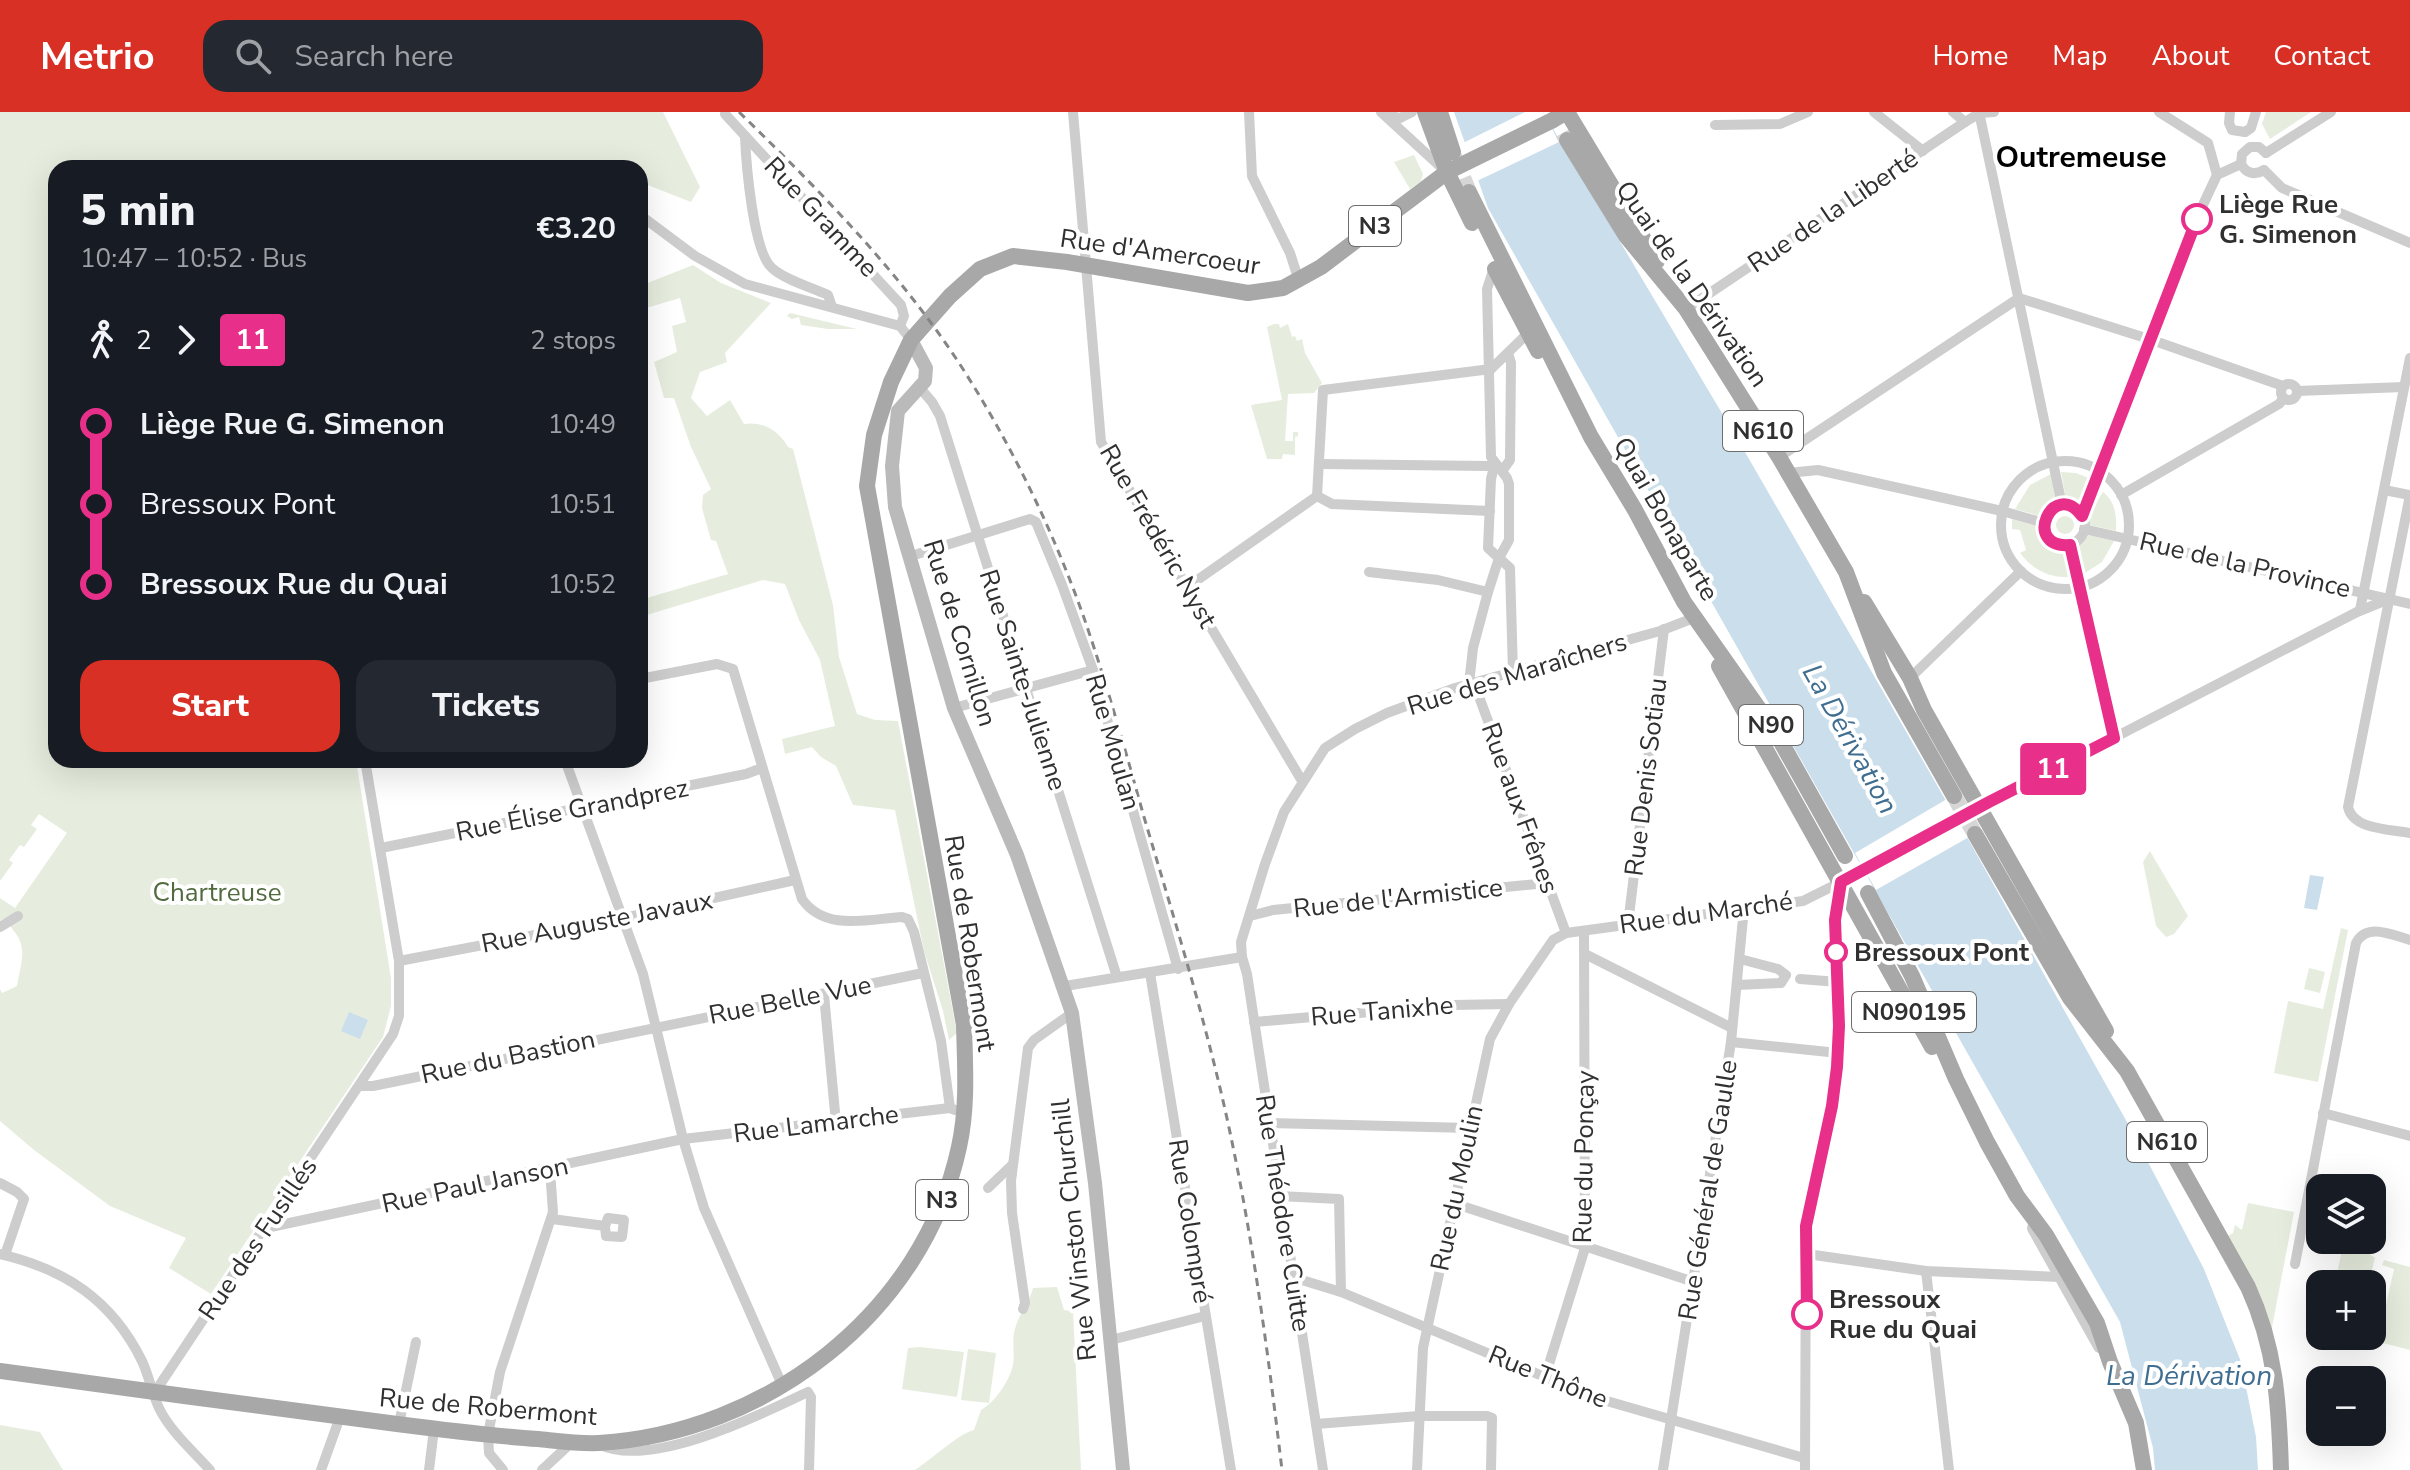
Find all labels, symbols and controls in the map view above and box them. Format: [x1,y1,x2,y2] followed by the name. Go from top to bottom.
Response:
[203,20,763,92] search box
[40,31,155,82] text: Metrio
[231,34,275,78] icon: search
[295,36,454,77] text: Search here
[1933,37,2008,75] text: Home
[2052,37,2107,75] text: Map
[2151,37,2229,75] text: About
[2273,37,2370,75] text: Contact
[1995,137,2167,178] district label: Outremeuse
[1741,141,1925,281] street label: Rue de la Liberté
[756,149,886,285] street label: Rue Gramme
[1608,174,1776,394] street label: Quai de la Dérivation
[80,181,196,241] text: 5 min
[2219,187,2357,252] place label: Liège Rue G. Simenon
[2182,204,2212,234] marker: Liège Rue G. Simenon
[1349,206,1401,246] road number: N3
[537,208,616,249] text: €3.20
[1058,221,1263,283] street label: Rue d'Amercoeur
[80,241,307,276] text: 10:47 – 10:52 · Bus
[80,318,124,362] icon: walk
[164,318,208,362] icon: forward
[236,321,269,359] text: 11
[136,323,152,358] text: 2
[530,323,616,358] text: 2 stops
[140,404,445,445] text: Liège Rue G. Simenon
[548,407,616,442] text: 10:49
[1723,411,1803,451] road number: N610
[1605,431,1727,607] street label: Quai Bonaparte
[1091,438,1225,635] street label: Rue Frédéric Nyst
[140,484,335,525] text: Bressoux Pont
[548,487,616,522] text: 10:51
[2136,524,2354,606] street label: Rue de la Province
[915,535,1005,731] street label: Rue de Cornillon
[140,564,448,605] text: Bressoux Rue du Quai
[971,565,1075,795] street label: Rue Sainte-Julienne
[548,567,616,602] text: 10:52
[1403,624,1631,724] street label: Rue des Maraîchers
[1793,657,1907,821] water label: La Dérivation
[80,660,340,752] button: Start
[356,660,616,752] button: Tickets
[1077,670,1149,814] street label: Rue Moulan
[1616,676,1676,878] street label: Rue Denis Sotiau
[1739,705,1803,745] road number: N90
[1473,718,1567,898] street label: Rue aux Frênes
[2017,743,2089,795] line badge: 11
[2036,750,2070,788] text: 11
[453,770,691,850] street label: Rue Élise Grandprez
[936,832,1005,1055] street label: Rue de Robermont
[1292,870,1504,926] street label: Rue de l'Armistice
[152,875,282,910] park label: Chartreuse
[478,882,716,962] street label: Rue Auguste Javaux
[1617,884,1795,942] street label: Rue du Marché
[1854,935,2030,970] place label: Bressoux Pont
[1825,941,1847,963] marker: Bressoux Pont
[706,967,874,1033] street label: Rue Belle Vue
[1309,987,1455,1035] street label: Rue Tanixhe
[1852,992,1976,1032] road number: N090195
[418,1021,598,1093] street label: Rue du Bastion
[1670,1057,1746,1323] street label: Rue Général de Gaulle
[1565,1070,1603,1244] street label: Rue du Ponçay
[1247,1092,1319,1334] street label: Rue Théodore Cuitte
[731,1097,901,1151] street label: Rue Lamarche
[1043,1097,1105,1363] street label: Rue Winston Churchill
[1422,1102,1492,1274] street label: Rue du Moulin
[2127,1122,2207,1162] road number: N610
[1160,1136,1220,1306] street label: Rue Colompré
[379,1148,571,1222] street label: Rue Paul Janson
[191,1151,325,1327] street label: Rue des Fusillés
[2306,1174,2386,1446] map controls
[2306,1174,2386,1254] button: layers
[916,1180,968,1220] road number: N3
[2306,1270,2386,1350] button: +
[1829,1282,1977,1347] place label: Bressoux Rue du Quai
[1792,1299,1822,1329] marker: Bressoux Rue du Quai
[1483,1337,1613,1417] street label: Rue Thône
[2106,1357,2272,1395] water label: La Dérivation
[2306,1366,2386,1446] button: −
[378,1380,599,1434] street label: Rue de Robermont

